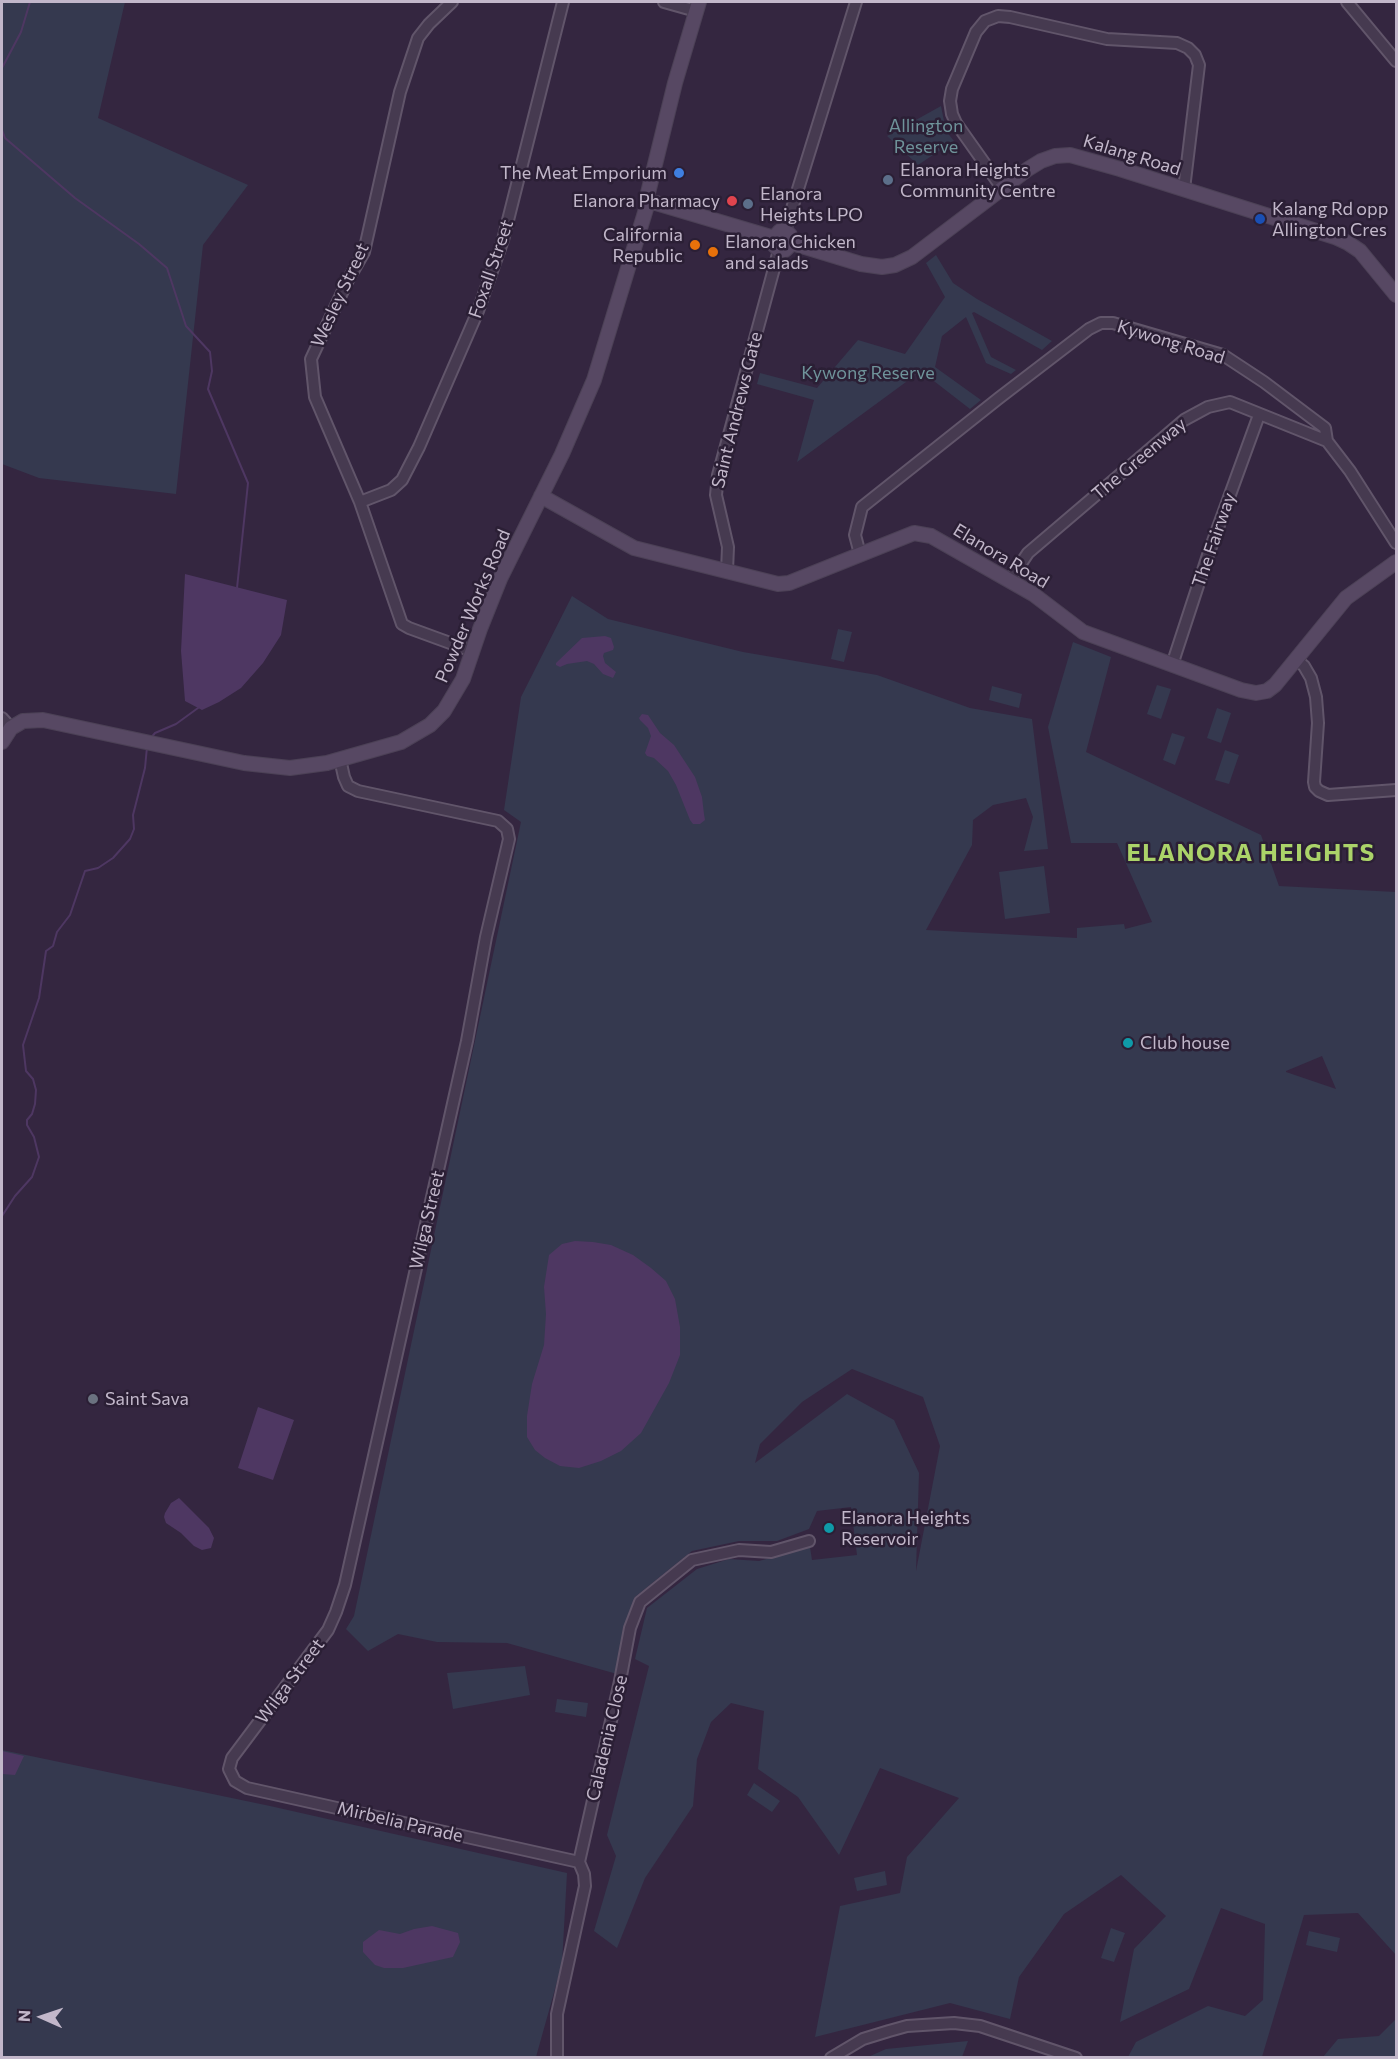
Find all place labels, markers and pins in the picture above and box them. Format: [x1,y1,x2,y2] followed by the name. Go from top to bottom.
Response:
[900,159,1056,201] place label: Elanora Heights Community Centre
[500,162,667,184] place label: The Meat Emporium
[672,166,686,180] marker: The Meat Emporium
[881,173,895,187] marker: Elanora Heights Community Centre
[760,183,863,226] place label: Elanora Heights LPO
[573,190,720,212] place label: Elanora Pharmacy
[725,194,739,208] marker: Elanora Pharmacy
[741,197,755,211] marker: Elanora Heights LPO
[1272,198,1388,240] place label: Kalang Rd opp Allington Cres
[1253,212,1267,226] marker: Kalang Rd opp Allington Cres
[603,224,683,266] place label: California Republic
[725,231,856,274] place label: Elanora Chicken and salads
[688,238,702,252] marker: California Republic
[706,245,720,259] marker: Elanora Chicken and salads
[1140,1032,1230,1054] place label: Club house
[1121,1036,1135,1050] marker: Club house
[105,1388,189,1410] place label: Saint Sava
[86,1392,100,1406] marker: Saint Sava
[841,1507,970,1550] place label: Elanora Heights Reservoir
[822,1521,836,1535] marker: Elanora Heights Reservoir

